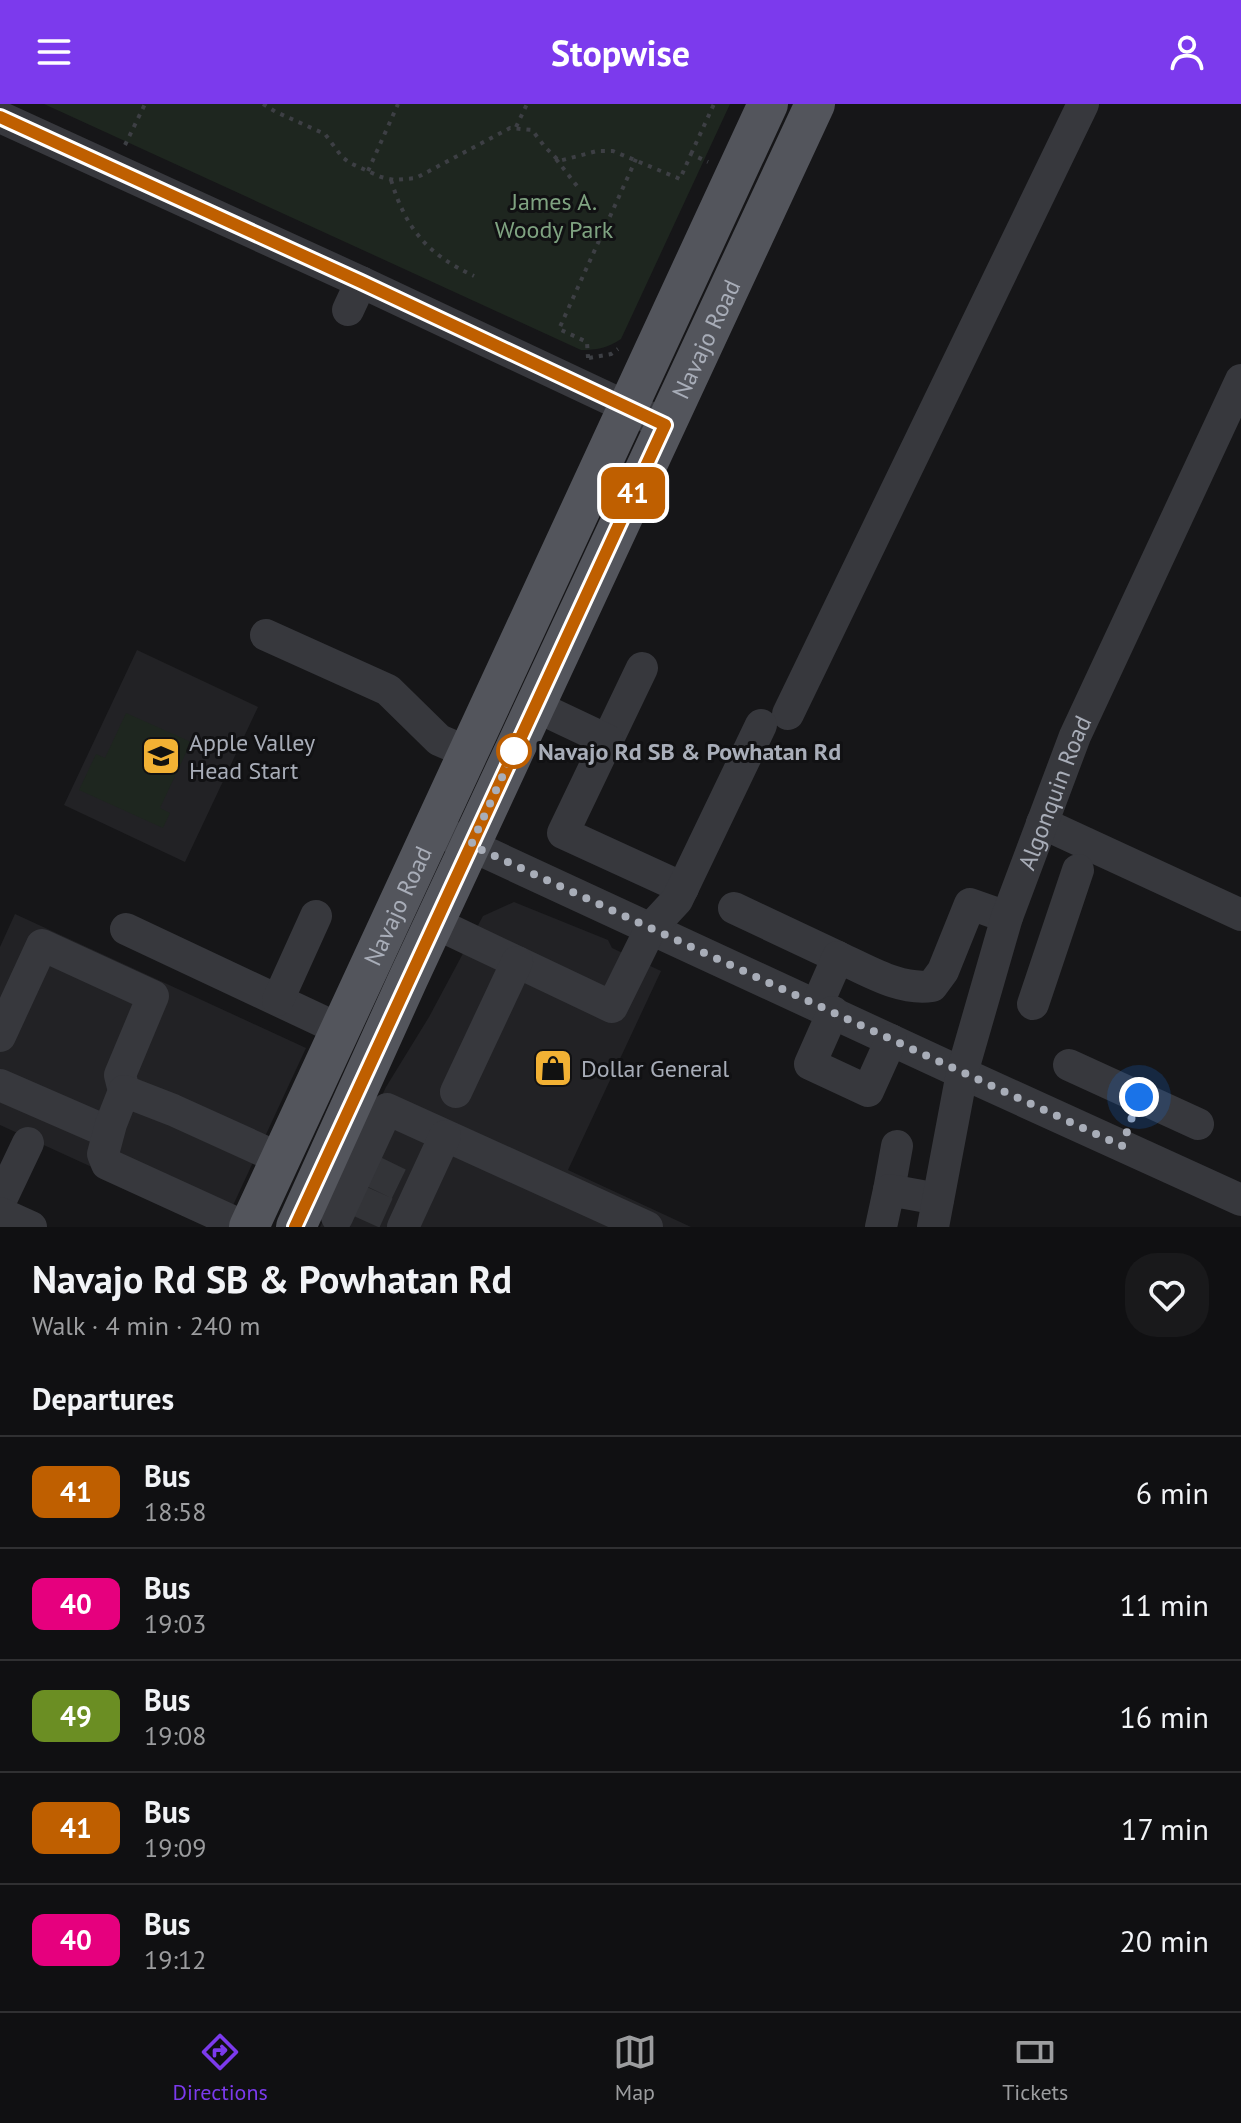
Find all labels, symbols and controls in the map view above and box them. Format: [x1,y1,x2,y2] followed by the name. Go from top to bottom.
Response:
[551,29,690,76] text: Stopwise
[32,30,76,74] icon: menu
[1165,30,1209,74] icon: person
[495,186,614,245] park label: James A. Woody Park
[665,274,747,404] street label: Navajo Road
[597,467,669,519] line badge: 41
[617,474,649,511] text: 41
[1011,711,1098,874] street label: Algonquin Road
[189,727,315,786] place label: Apple Valley Head Start
[497,734,531,768] marker: Navajo Rd SB & Powhatan Rd
[140,735,182,777] school or university icon: Apple Valley Head Start
[538,736,841,767] place label: Navajo Rd SB & Powhatan Rd
[357,841,438,970] street label: Navajo Road
[532,1047,574,1089] shop icon: Dollar General
[581,1053,729,1084] place label: Dollar General
[1119,1077,1159,1117] your location
[1125,1253,1209,1337] button: heart
[32,1254,512,1303] text: Navajo Rd SB & Powhatan Rd
[32,1309,260,1342] text: Walk · 4 min · 240 m
[32,1379,174,1418] text: Departures
[144,1456,191,1495] text: Bus
[60,1473,92,1510] text: 41
[1136,1473,1209,1512] text: 6 min
[144,1495,206,1528] text: 18:58
[144,1568,191,1607] text: Bus
[60,1585,92,1622] text: 40
[1119,1585,1209,1624] text: 11 min
[144,1607,206,1640] text: 19:03
[144,1680,191,1719] text: Bus
[60,1697,92,1734] text: 49
[1119,1697,1209,1736] text: 16 min
[144,1719,206,1752] text: 19:08
[144,1792,191,1831] text: Bus
[60,1809,92,1846] text: 41
[1121,1809,1209,1848] text: 17 min
[144,1831,206,1864] text: 19:09
[144,1904,191,1943] text: Bus
[60,1921,92,1958] text: 40
[1119,1921,1209,1960] text: 20 min
[144,1943,206,1976] text: 19:12
[173,2030,268,2106] tab: Directions
[613,2030,657,2106] tab: Map
[1002,2030,1068,2106] tab: Tickets

